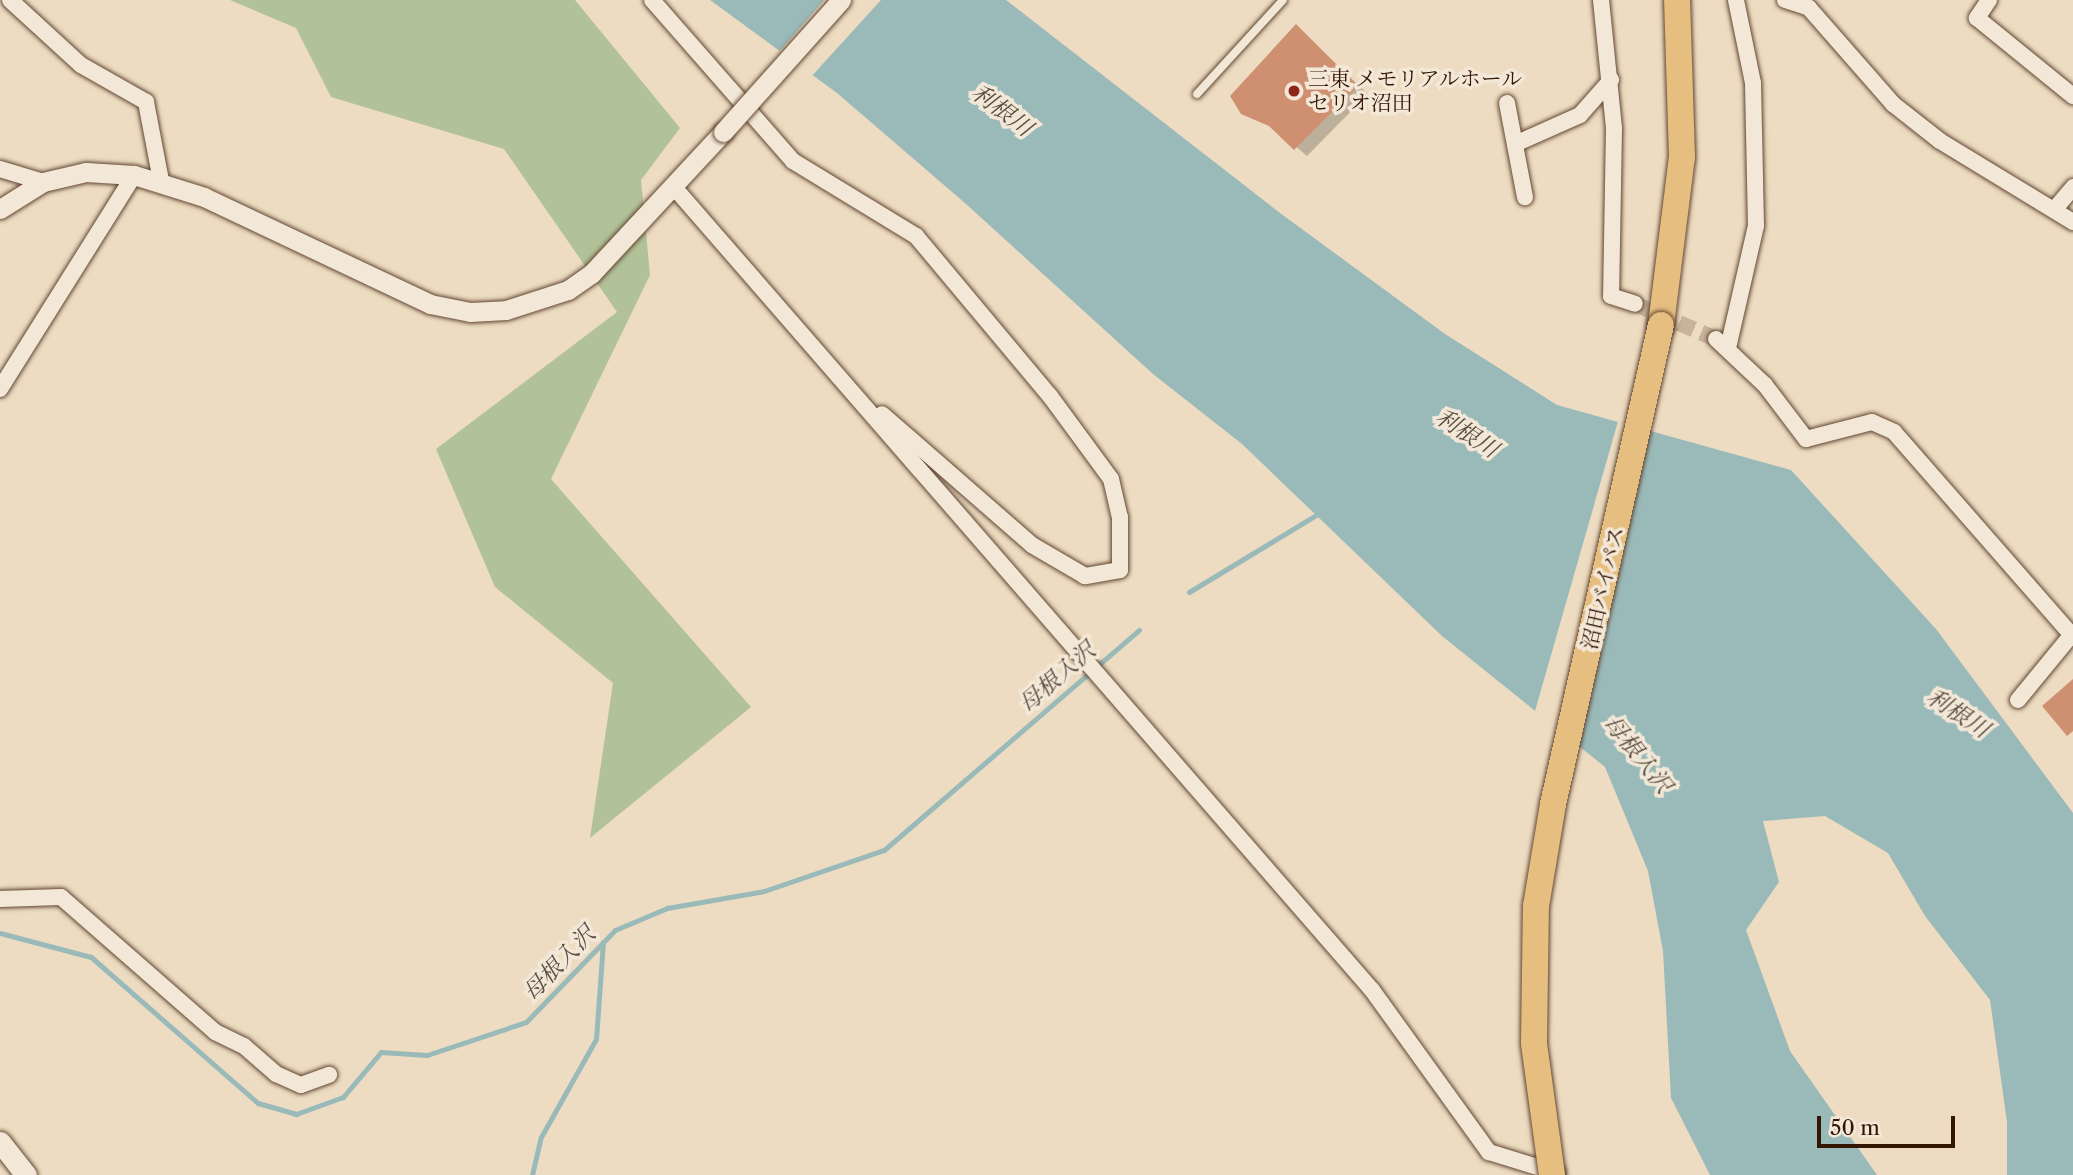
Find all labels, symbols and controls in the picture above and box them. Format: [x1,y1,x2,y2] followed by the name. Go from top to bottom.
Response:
[1308,66,1524,116] place label: 三東 メモリアルホール セリオ沼田
[966,78,1038,142] water label: 利根川
[1286,83,1302,99] marker: 三東 メモリアルホール セリオ沼田
[1431,403,1503,463] water label: 利根川
[1577,524,1629,652] street label: 沼田バイパス
[1013,636,1101,718] water label: 母根入沢
[1922,683,1994,743] water label: 利根川
[1598,710,1678,798] water label: 母根入沢
[517,920,601,1006] water label: 母根入沢
[1821,1102,1959,1146] scale bar
[1830,1115,1880,1140] text: 50 m

